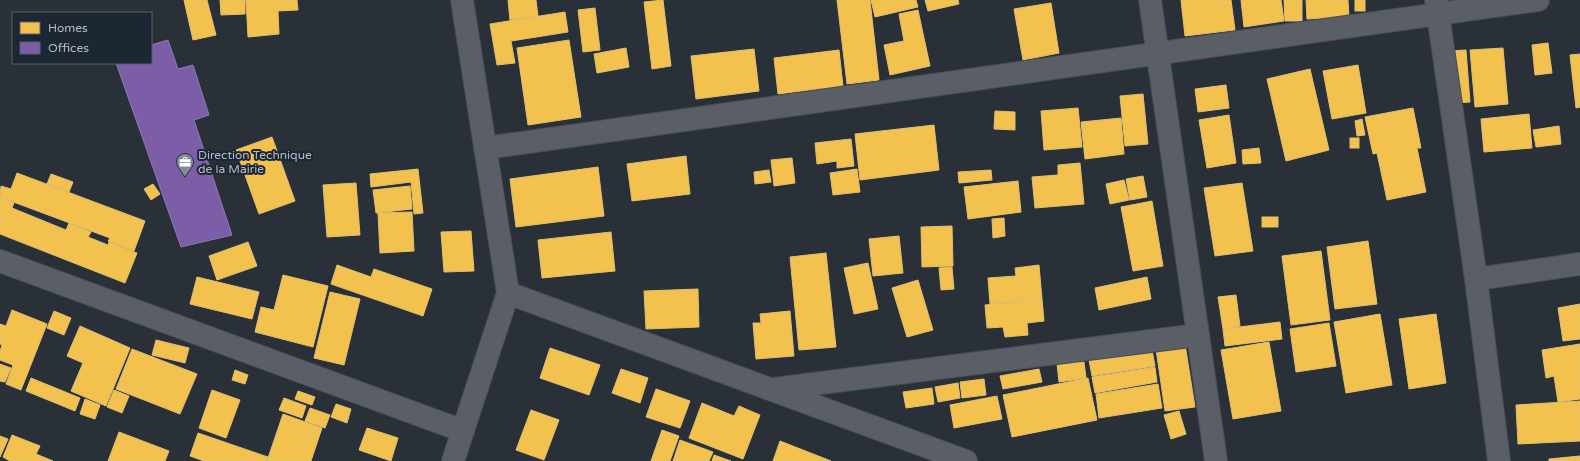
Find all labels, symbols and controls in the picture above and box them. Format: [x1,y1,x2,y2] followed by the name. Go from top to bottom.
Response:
[12,12,152,64] legend
[48,21,88,35] text: Homes
[48,41,89,55] text: Offices
[198,148,312,176] place label: Direction Technique de la Mairie
[175,152,195,177] office icon: Direction Technique de la Mairie

